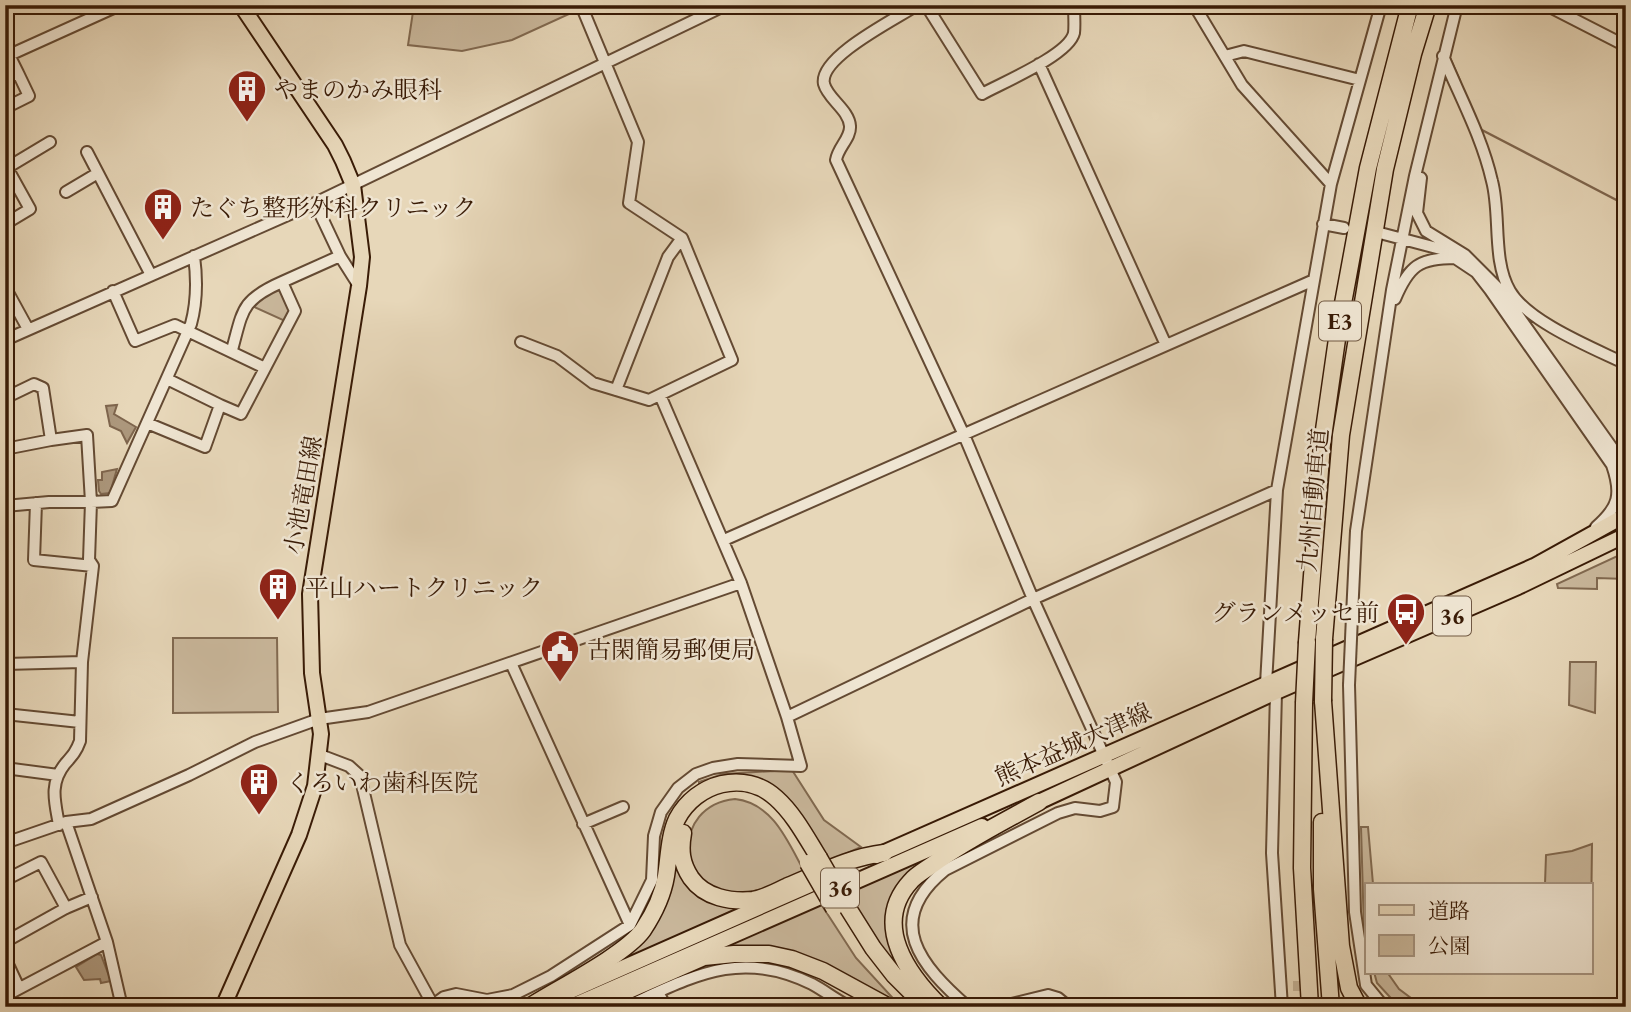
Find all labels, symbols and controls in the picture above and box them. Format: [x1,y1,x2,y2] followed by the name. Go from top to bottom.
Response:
[226,68,268,123] building icon: やまのかみ眼科
[274,74,442,105] place label: やまのかみ眼科
[142,186,184,241] building icon: たぐち整形外科クリニック
[190,192,477,223] place label: たぐち整形外科クリニック
[1319,302,1361,340] road number: E3
[1291,427,1335,573] street label: 九州自動車道
[277,433,329,557] street label: 小池竜田線
[257,566,299,621] building icon: 平山ハートクリニック
[305,572,543,603] place label: 平山ハートクリニック
[1385,591,1427,646] bus stop icon: グランメッセ前
[1433,596,1471,636] road number: 36
[1212,597,1379,628] place label: グランメッセ前
[539,628,581,683] public building icon: 古閑簡易郵便局
[587,634,755,665] place label: 古閑簡易郵便局
[990,696,1156,792] street label: 熊本益城大津線
[238,761,280,816] building icon: くろいわ歯科医院
[286,767,478,798] place label: くろいわ歯科医院
[821,868,859,908] road number: 36
[1365,883,1592,974] legend
[1428,897,1470,924] text: 道路
[1428,932,1470,959] text: 公園

